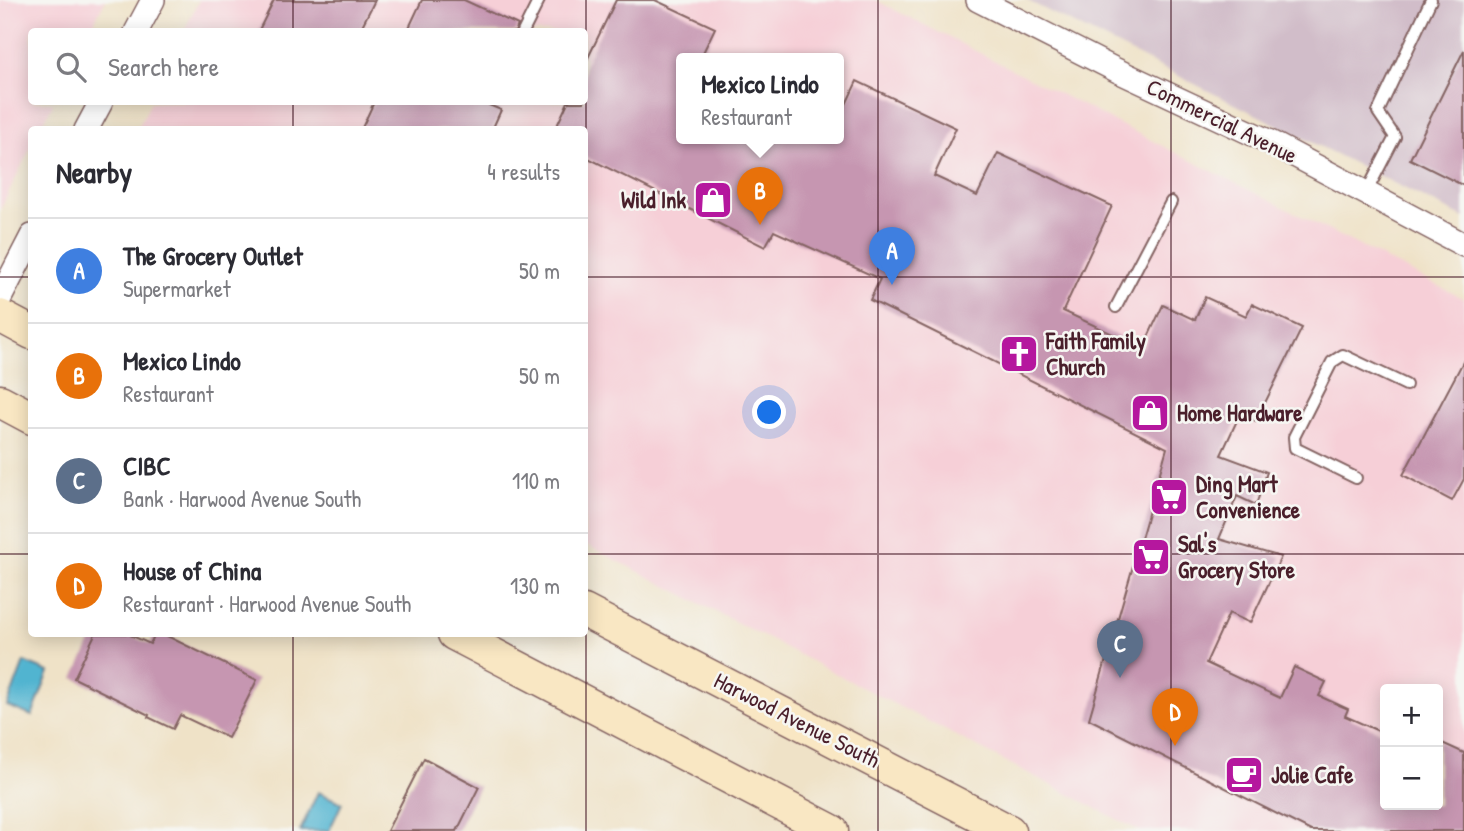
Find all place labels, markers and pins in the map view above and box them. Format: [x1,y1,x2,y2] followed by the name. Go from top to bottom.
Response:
[737,167,783,225] pin: B
[692,179,734,221] shop icon: Wild Ink
[621,184,686,215] place label: Wild Ink
[869,227,915,285] pin: A
[1045,325,1146,382] place label: Faith Family Church
[998,333,1040,375] church icon: Faith Family Church
[1129,392,1171,434] shop icon: Home Hardware
[1177,397,1303,428] place label: Home Hardware
[1196,468,1301,525] place label: Ding Mart Convenience
[1148,476,1190,518] supermarket icon: Ding Mart Convenience
[1178,528,1296,586] place label: Sal's Grocery Store
[1130,536,1172,578] supermarket icon: Sal's Grocery Store
[1097,620,1143,678] pin: C
[1152,688,1198,746] pin: D
[1223,754,1265,796] cafe icon: Jolie Cafe
[1271,759,1354,790] place label: Jolie Cafe

